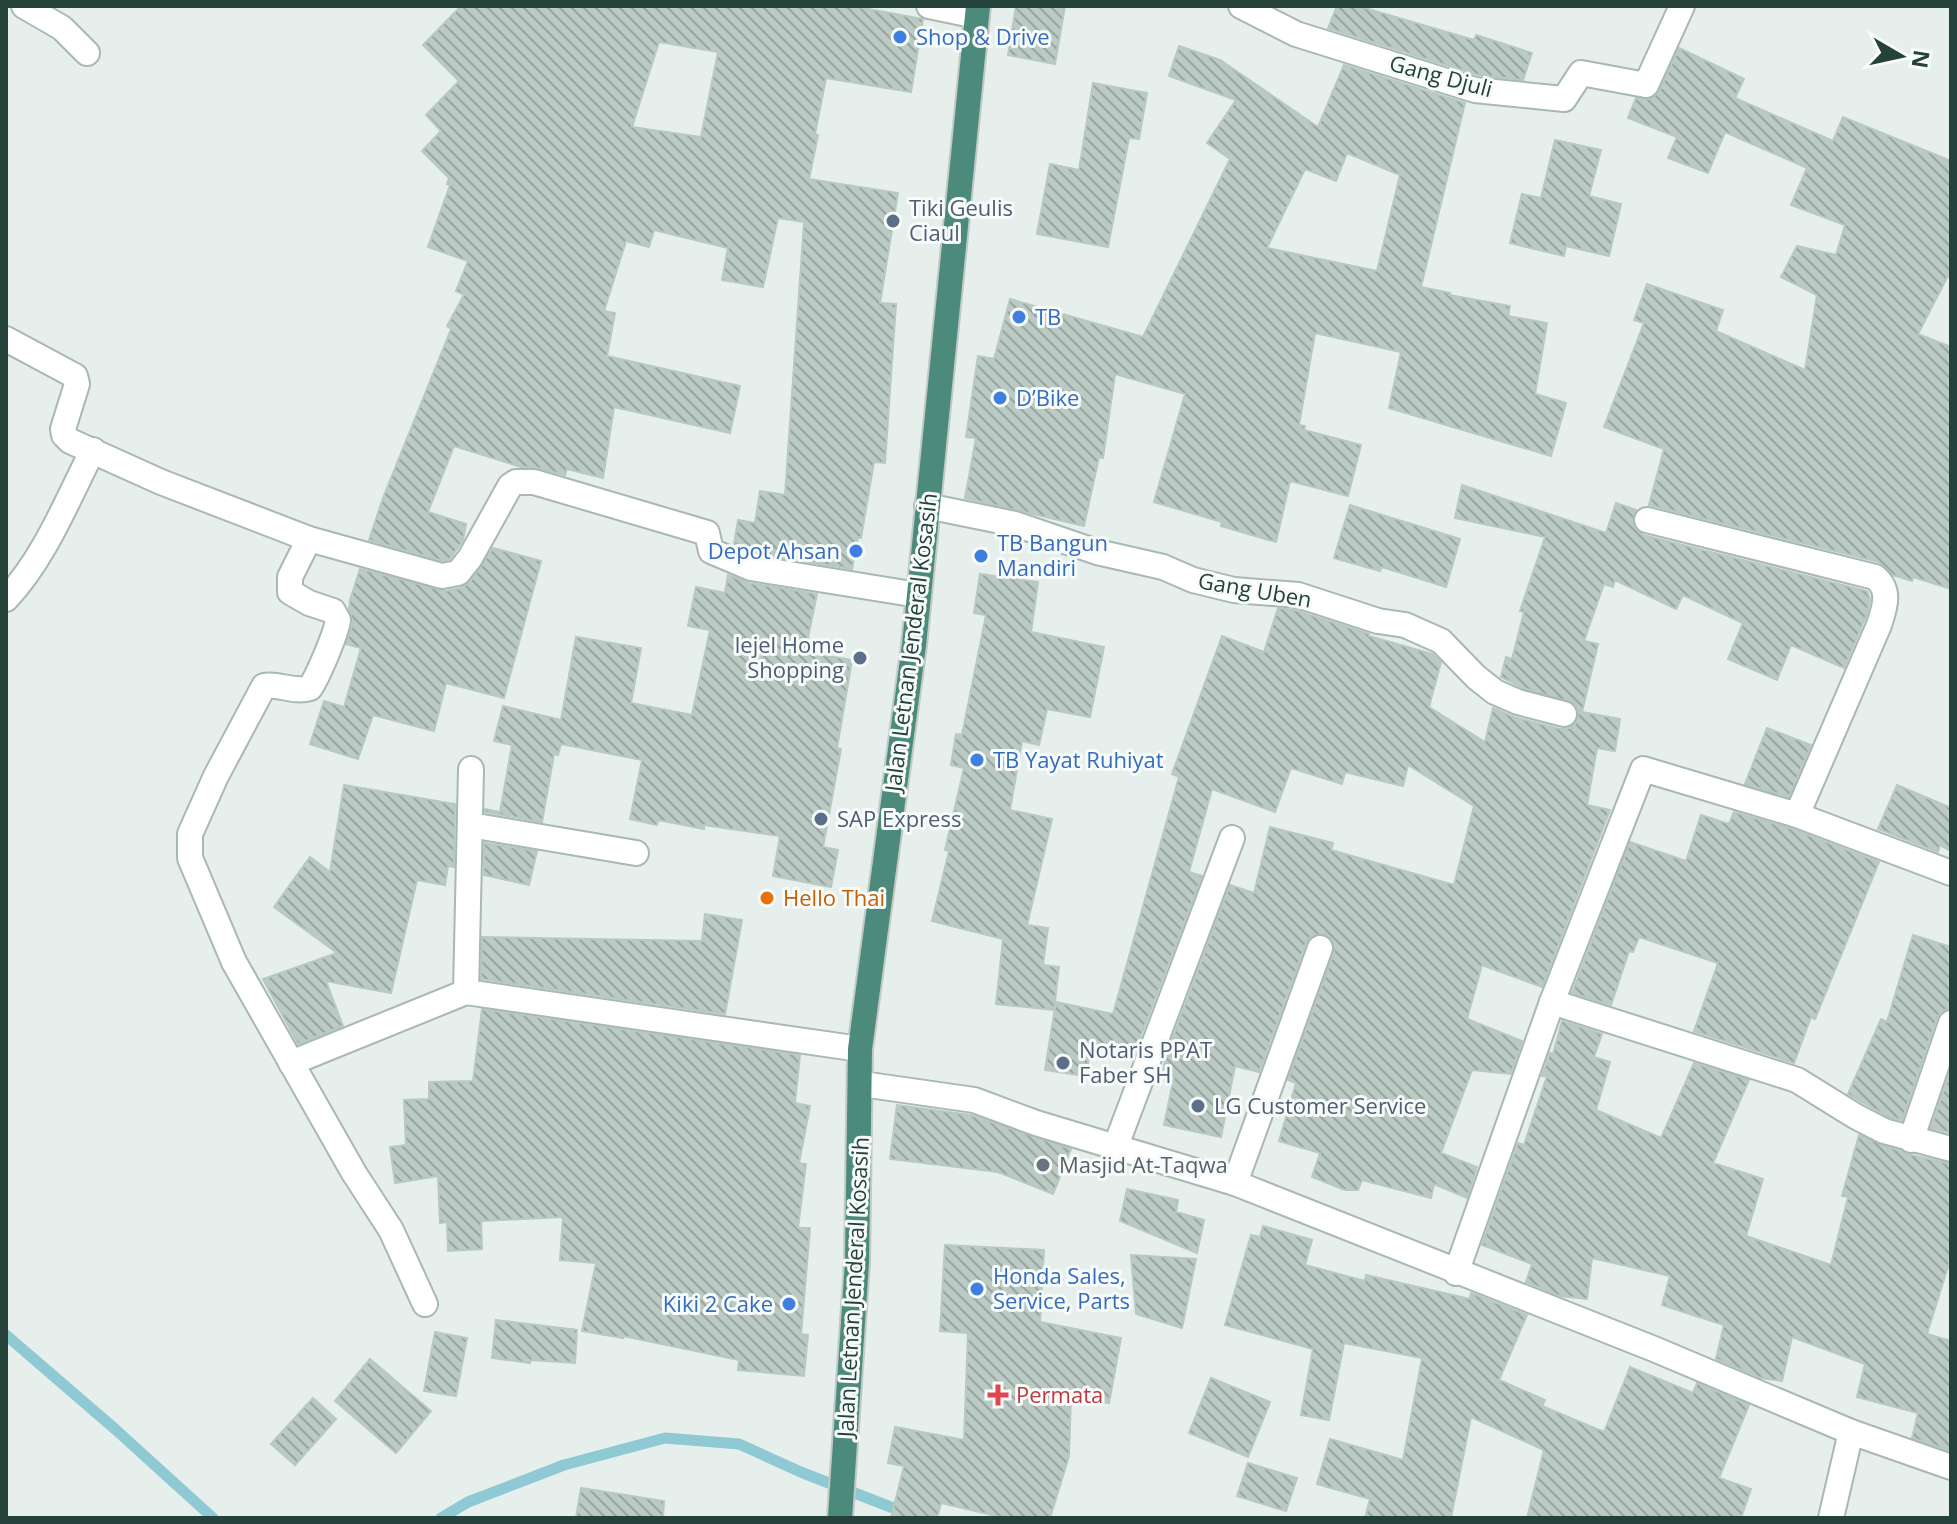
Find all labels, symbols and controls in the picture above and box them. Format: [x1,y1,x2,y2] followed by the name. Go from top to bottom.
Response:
[1861,16,1941,96] north arrow
[916,21,1050,51] place label: Shop & Drive
[891,28,909,46] marker: Shop & Drive
[1386,47,1496,103] street label: Gang Djuli
[1906,48,1938,70] text: N
[909,192,1013,247] place label: Tiki Geulis Ciaul
[884,212,902,230] marker: Tiki Geulis Ciaul
[1035,301,1061,331] place label: TB
[1010,308,1028,326] marker: TB
[1016,382,1079,412] place label: D’Bike
[991,389,1009,407] marker: D’Bike
[877,491,943,795] street label: Jalan Letnan Jenderal Kosasih
[997,527,1108,582] place label: TB Bangun Mandiri
[708,535,840,565] place label: Depot Ahsan
[847,542,865,560] marker: Depot Ahsan
[972,547,990,565] marker: TB Bangun Mandiri
[1196,564,1314,614] street label: Gang Uben
[735,629,844,684] place label: lejel Home Shopping
[851,649,869,667] marker: lejel Home Shopping
[993,744,1164,774] place label: TB Yayat Ruhiyat
[968,751,986,769] marker: TB Yayat Ruhiyat
[837,803,961,833] place label: SAP Express
[812,810,830,828] marker: SAP Express
[783,882,885,912] place label: Hello Thai
[758,889,776,907] marker: Hello Thai
[1079,1034,1212,1089] place label: Notaris PPAT Faber SH
[1054,1054,1072,1072] marker: Notaris PPAT Faber SH
[1214,1090,1426,1120] place label: LG Customer Service
[1189,1097,1207,1115] marker: LG Customer Service
[829,1136,875,1440] street label: Jalan Letnan Jenderal Kosasih
[1059,1149,1228,1179] place label: Masjid At-Taqwa
[1034,1156,1052,1174] marker: Masjid At-Taqwa
[993,1260,1130,1315] place label: Honda Sales, Service, Parts
[968,1280,986,1298] marker: Honda Sales, Service, Parts
[663,1288,773,1318] place label: Kiki 2 Cake
[780,1295,798,1313] marker: Kiki 2 Cake
[1016,1379,1103,1409] place label: Permata
[987,1384,1009,1406] marker: Permata

